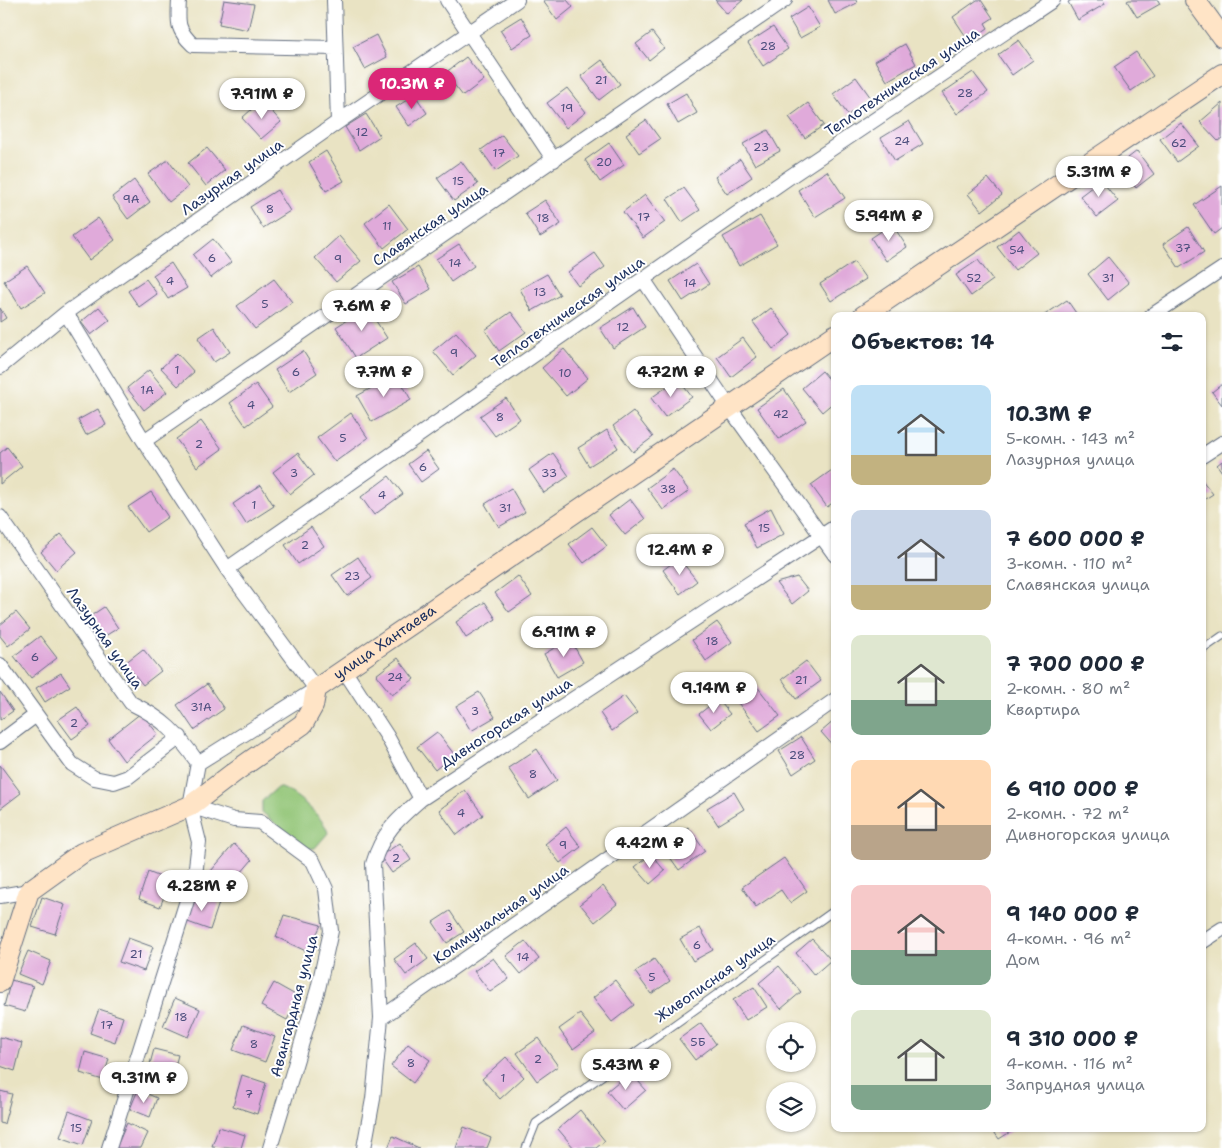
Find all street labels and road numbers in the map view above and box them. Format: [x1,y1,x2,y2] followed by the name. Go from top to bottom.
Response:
[821,22,984,141] street label: Теплотехническая улица
[177,134,288,220] street label: Лазурная улица
[369,179,492,271] street label: Славянская улица
[488,251,649,372] street label: Теплотехническая улица
[62,583,148,694] street label: Лазурная улица
[329,600,440,684] street label: улица Хантаева
[436,672,576,773] street label: Дивногорская улица
[429,859,573,968] street label: Коммунальная улица
[651,929,779,1027] street label: Живописная улица
[265,932,323,1079] street label: Авангардная улица

